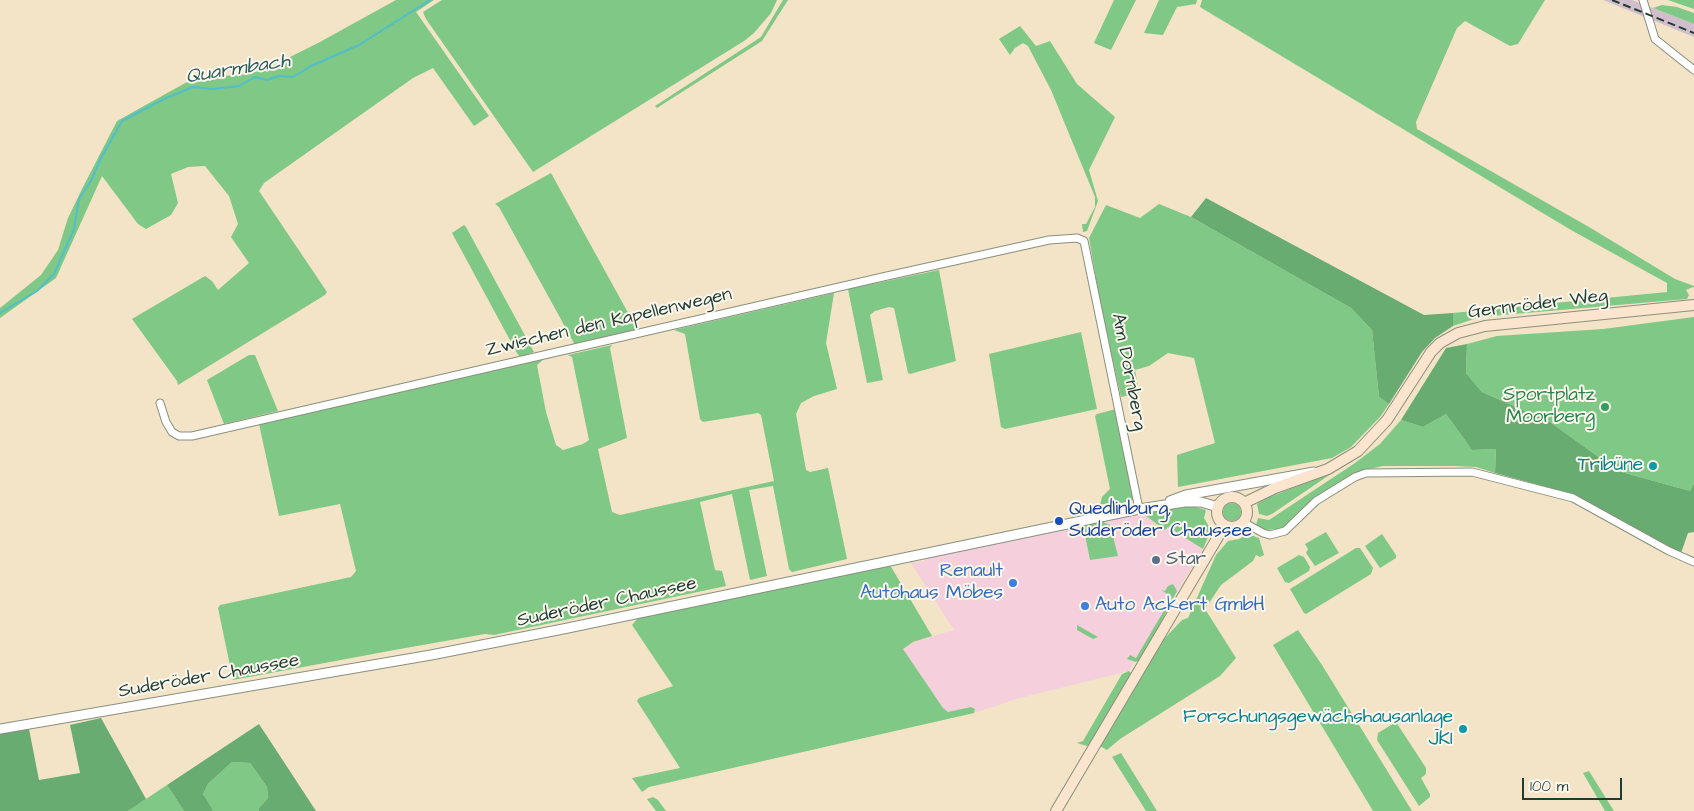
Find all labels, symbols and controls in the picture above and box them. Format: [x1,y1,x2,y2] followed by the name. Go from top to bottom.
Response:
[184,50,292,90] water label: Quarmbach
[484,284,734,362] street label: Zwischen den Kapellenwegen
[1467,285,1609,325] street label: Gernröder Weg
[1105,312,1151,432] street label: Am Dornberg
[1503,385,1595,429] place label: Sportplatz Moorberg
[1599,401,1611,413] marker: Sportplatz Moorberg
[1578,455,1643,477] place label: Tribüne
[1647,460,1659,472] marker: Tribüne
[1069,499,1252,543] place label: Quedlinburg, Suderöder Chaussee
[1053,515,1065,527] marker: Quedlinburg, Suderöder Chaussee
[1166,549,1206,571] place label: Star
[1150,554,1162,566] marker: Star
[860,561,1003,605] place label: Renault Autohaus Möbes
[515,573,699,633] street label: Suderöder Chaussee
[1007,577,1019,589] marker: Renault Autohaus Möbes
[1095,595,1265,617] place label: Auto Ackert GmbH
[1079,600,1091,612] marker: Auto Ackert GmbH
[117,650,301,704] street label: Suderöder Chaussee
[1183,707,1453,751] place label: Forschungsgewächshausanlage JKI
[1457,723,1469,735] marker: Forschungsgewächshausanlage JKI
[1524,768,1624,800] scale bar
[1530,776,1569,797] text: 100 m

